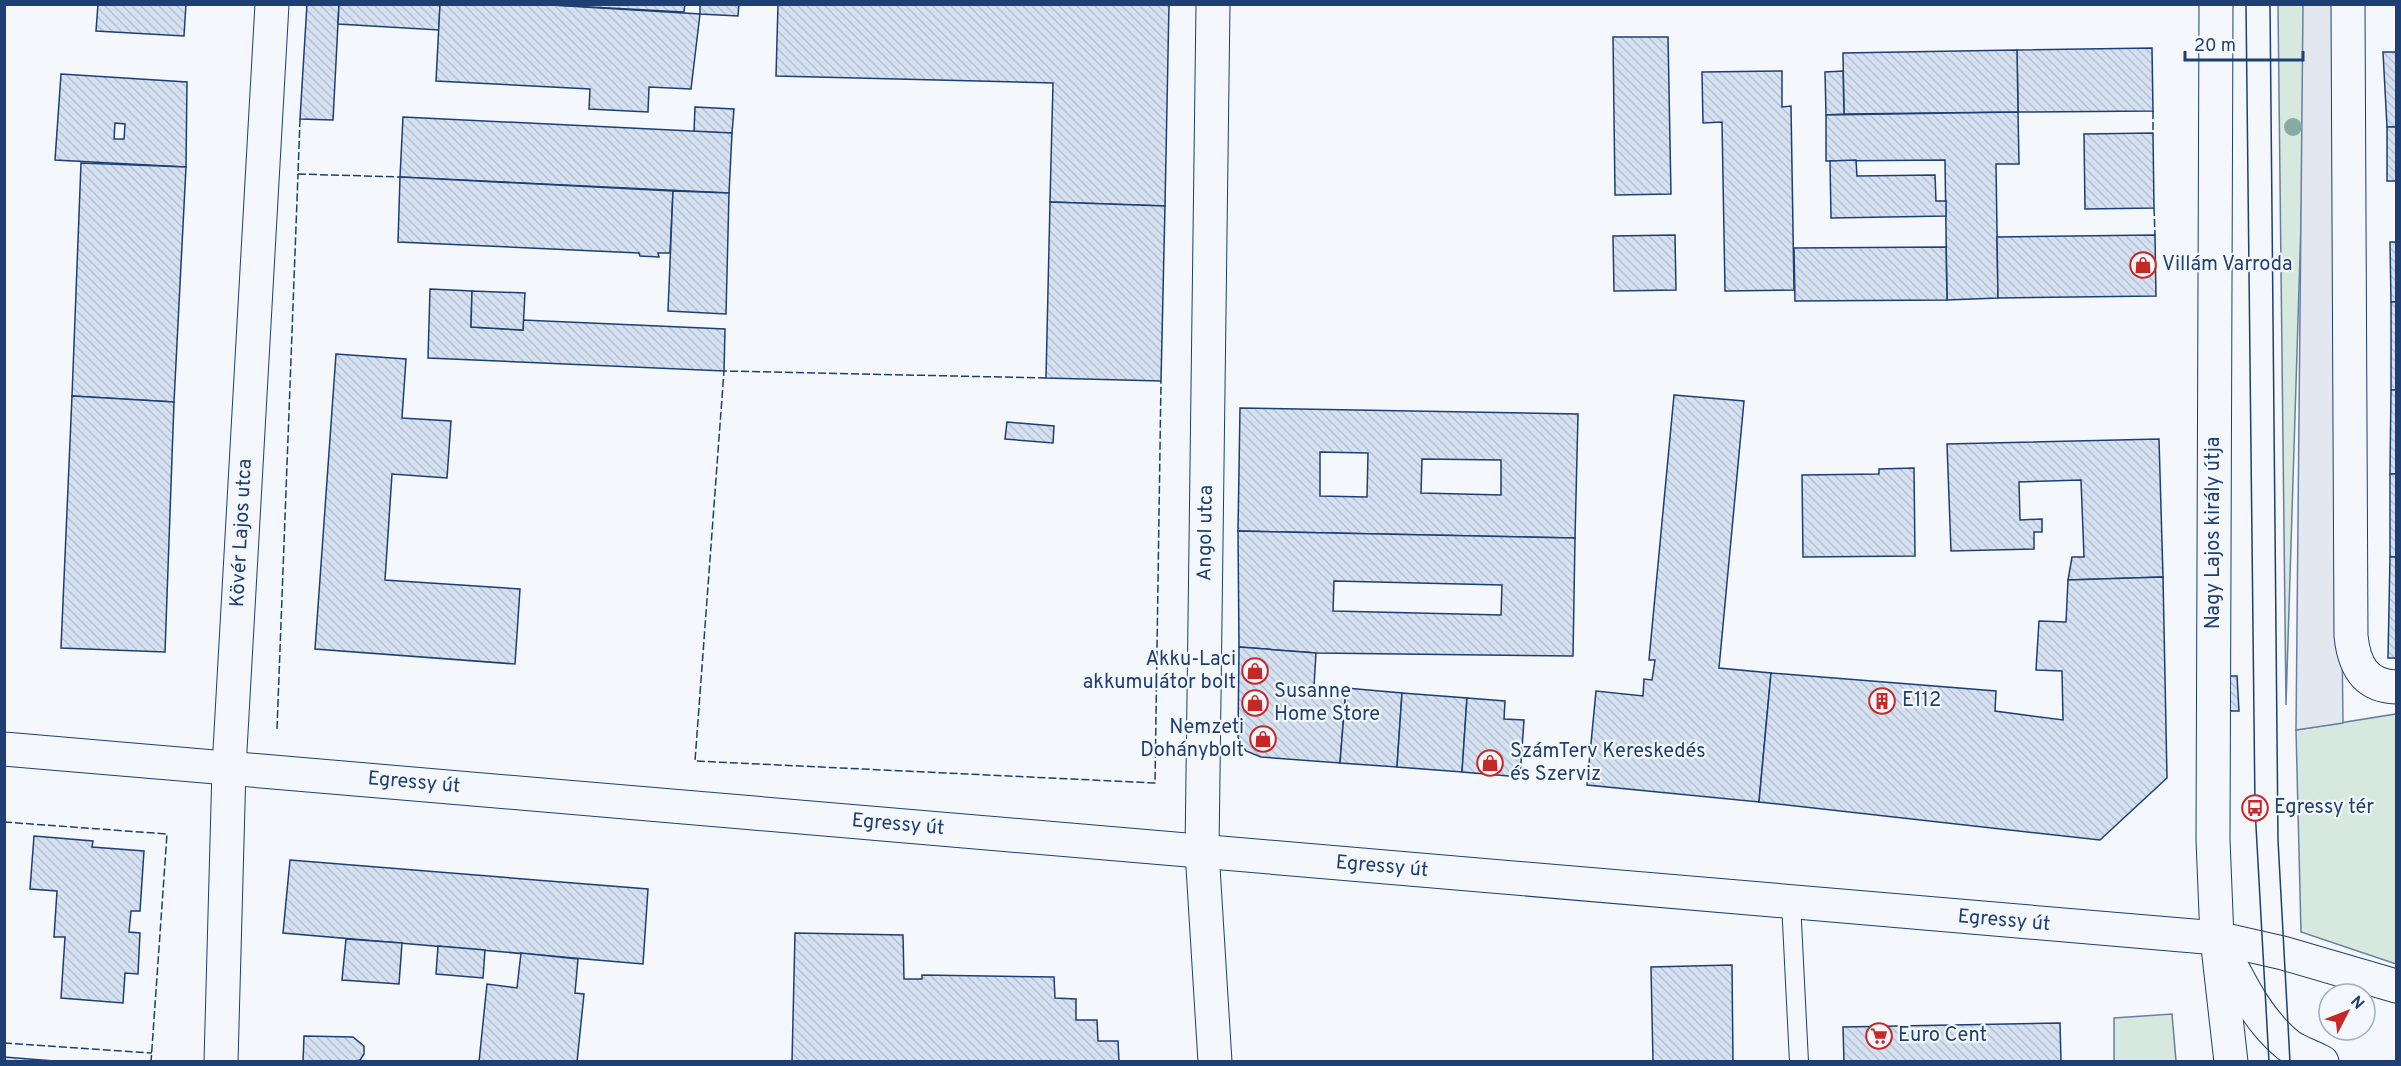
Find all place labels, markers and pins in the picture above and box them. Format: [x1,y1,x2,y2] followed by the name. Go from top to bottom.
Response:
[2128,250,2158,280] shop icon: Villám Varroda
[2162,252,2293,278] place label: Villám Varroda
[1083,647,1236,696] place label: Akku-Laci akkumulátor bolt
[1240,656,1270,686] shop icon: Akku-Laci akkumulátor bolt
[1274,679,1380,728] place label: Susanne Home Store
[1867,686,1897,716] building icon: E112
[1240,688,1270,718] shop icon: Susanne Home Store
[1902,688,1941,714] place label: E112
[1140,715,1244,764] place label: Nemzeti Dohánybolt
[1248,724,1278,754] shop icon: Nemzeti Dohánybolt
[1510,739,1706,788] place label: SzámTerv Kereskedés és Szerviz
[1475,748,1505,778] shop icon: SzámTerv Kereskedés és Szerviz
[2240,793,2270,823] bus stop icon: Egressy tér
[2274,795,2374,821] place label: Egressy tér
[1864,1021,1894,1051] supermarket icon: Euro Cent
[1898,1023,1987,1049] place label: Euro Cent

